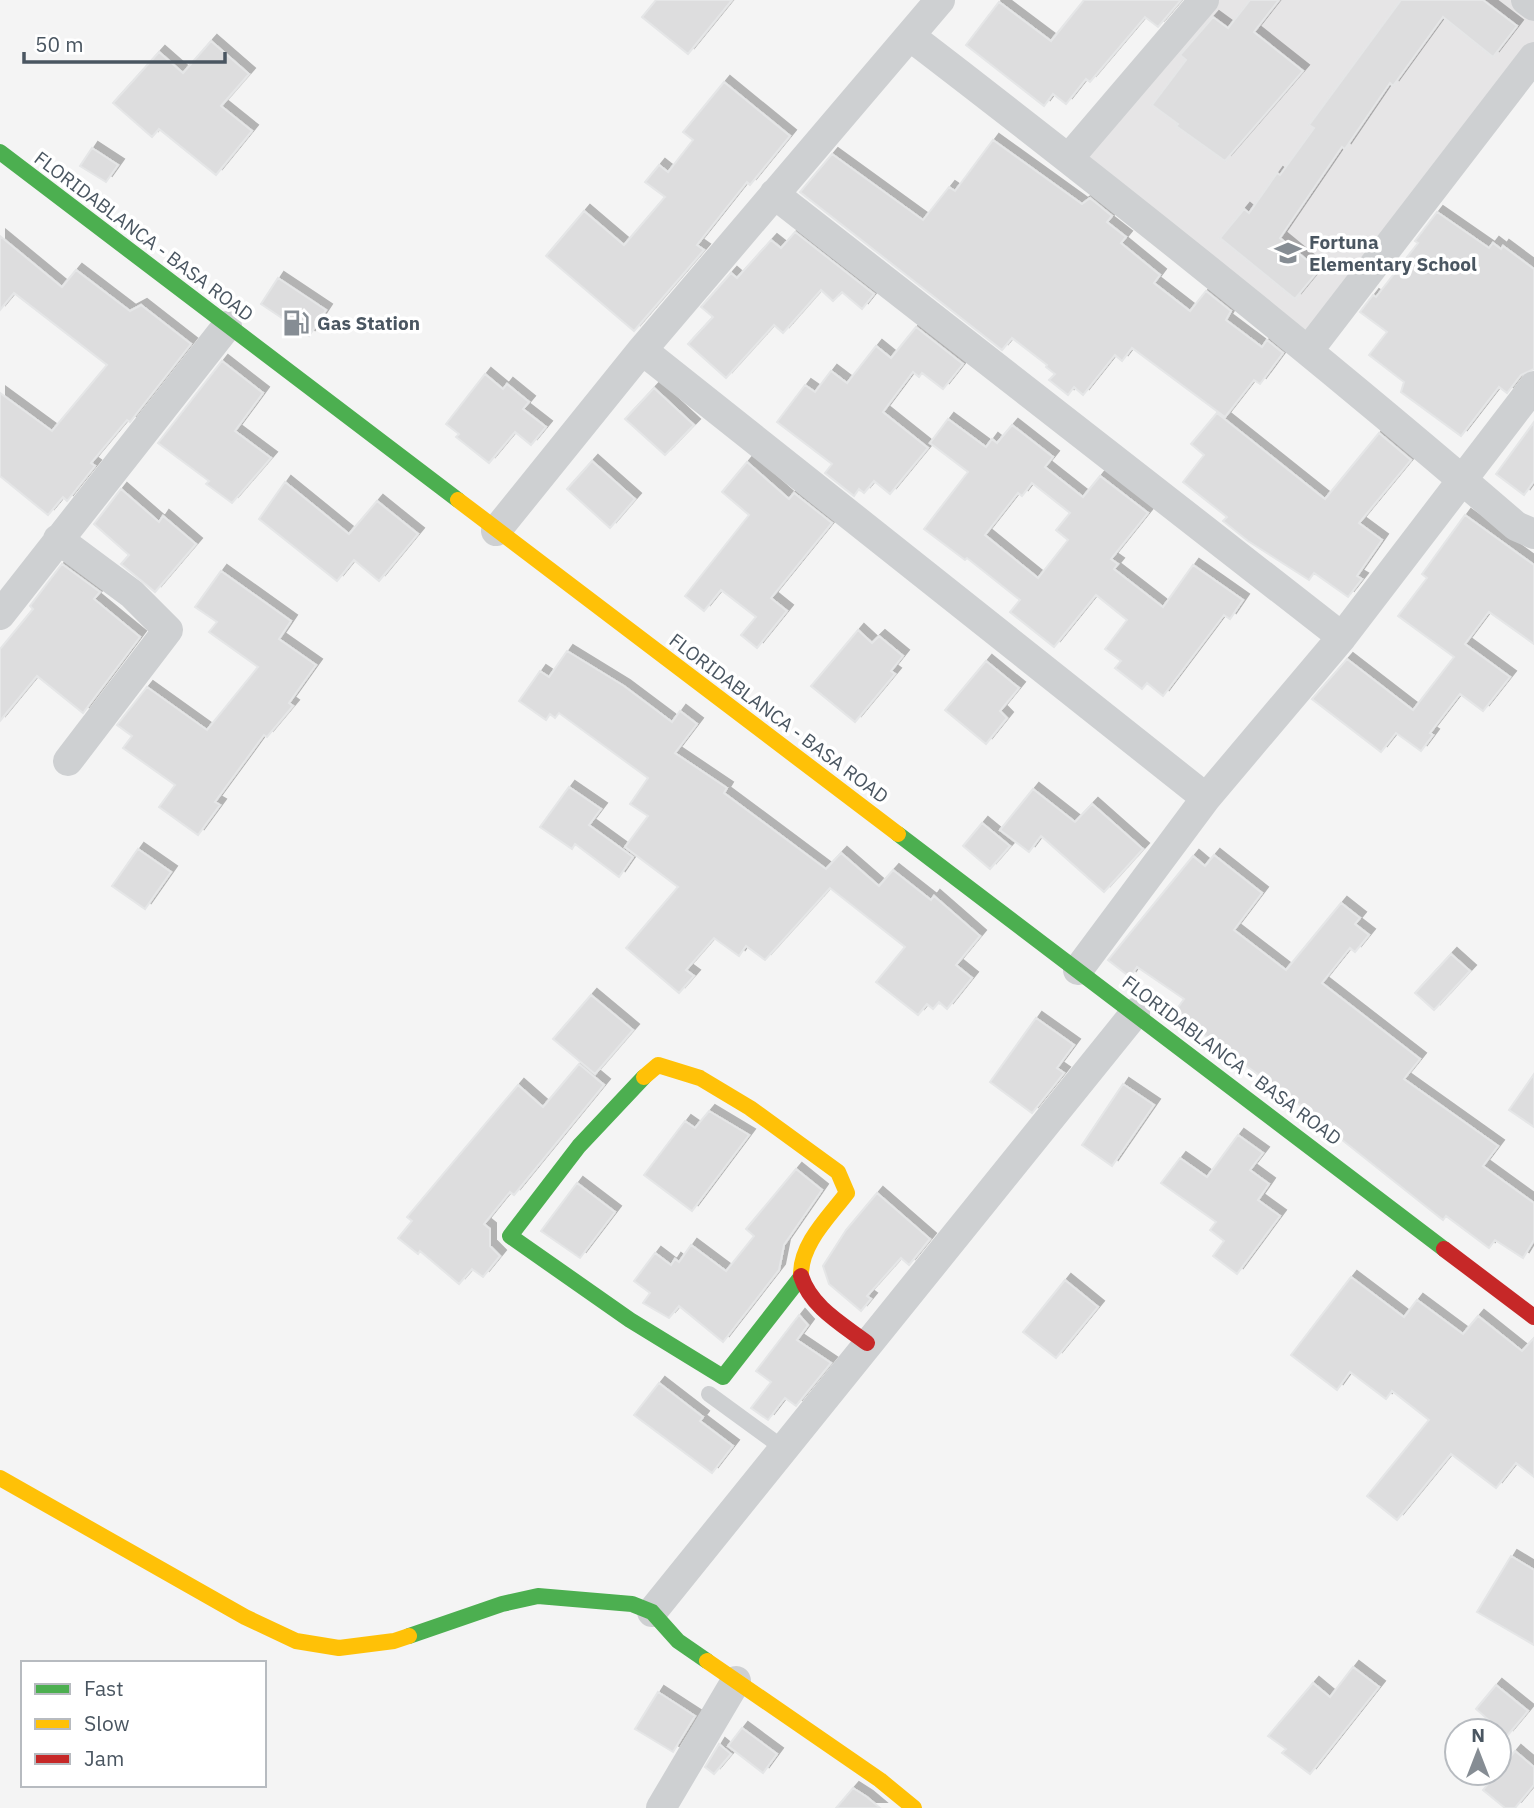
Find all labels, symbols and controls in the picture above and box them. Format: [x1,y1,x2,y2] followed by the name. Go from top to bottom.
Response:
[24,21,226,65] scale bar
[35,30,84,58] text: 50 m
[30,146,258,326] street label: FLORIDABLANCA - BASA ROAD
[1309,230,1477,276] place label: Fortuna Elementary School
[1273,238,1303,268] school or university icon: Fortuna Elementary School
[281,308,311,338] fuel station icon: Gas Station
[317,311,420,335] place label: Gas Station
[665,628,893,808] street label: FLORIDABLANCA - BASA ROAD
[1118,970,1346,1150] street label: FLORIDABLANCA - BASA ROAD
[21,1661,266,1787] legend
[84,1674,124,1702] text: Fast
[84,1709,130,1737] text: Slow
[1443,1717,1513,1787] north arrow
[1471,1723,1485,1747] text: N
[84,1744,124,1772] text: Jam

